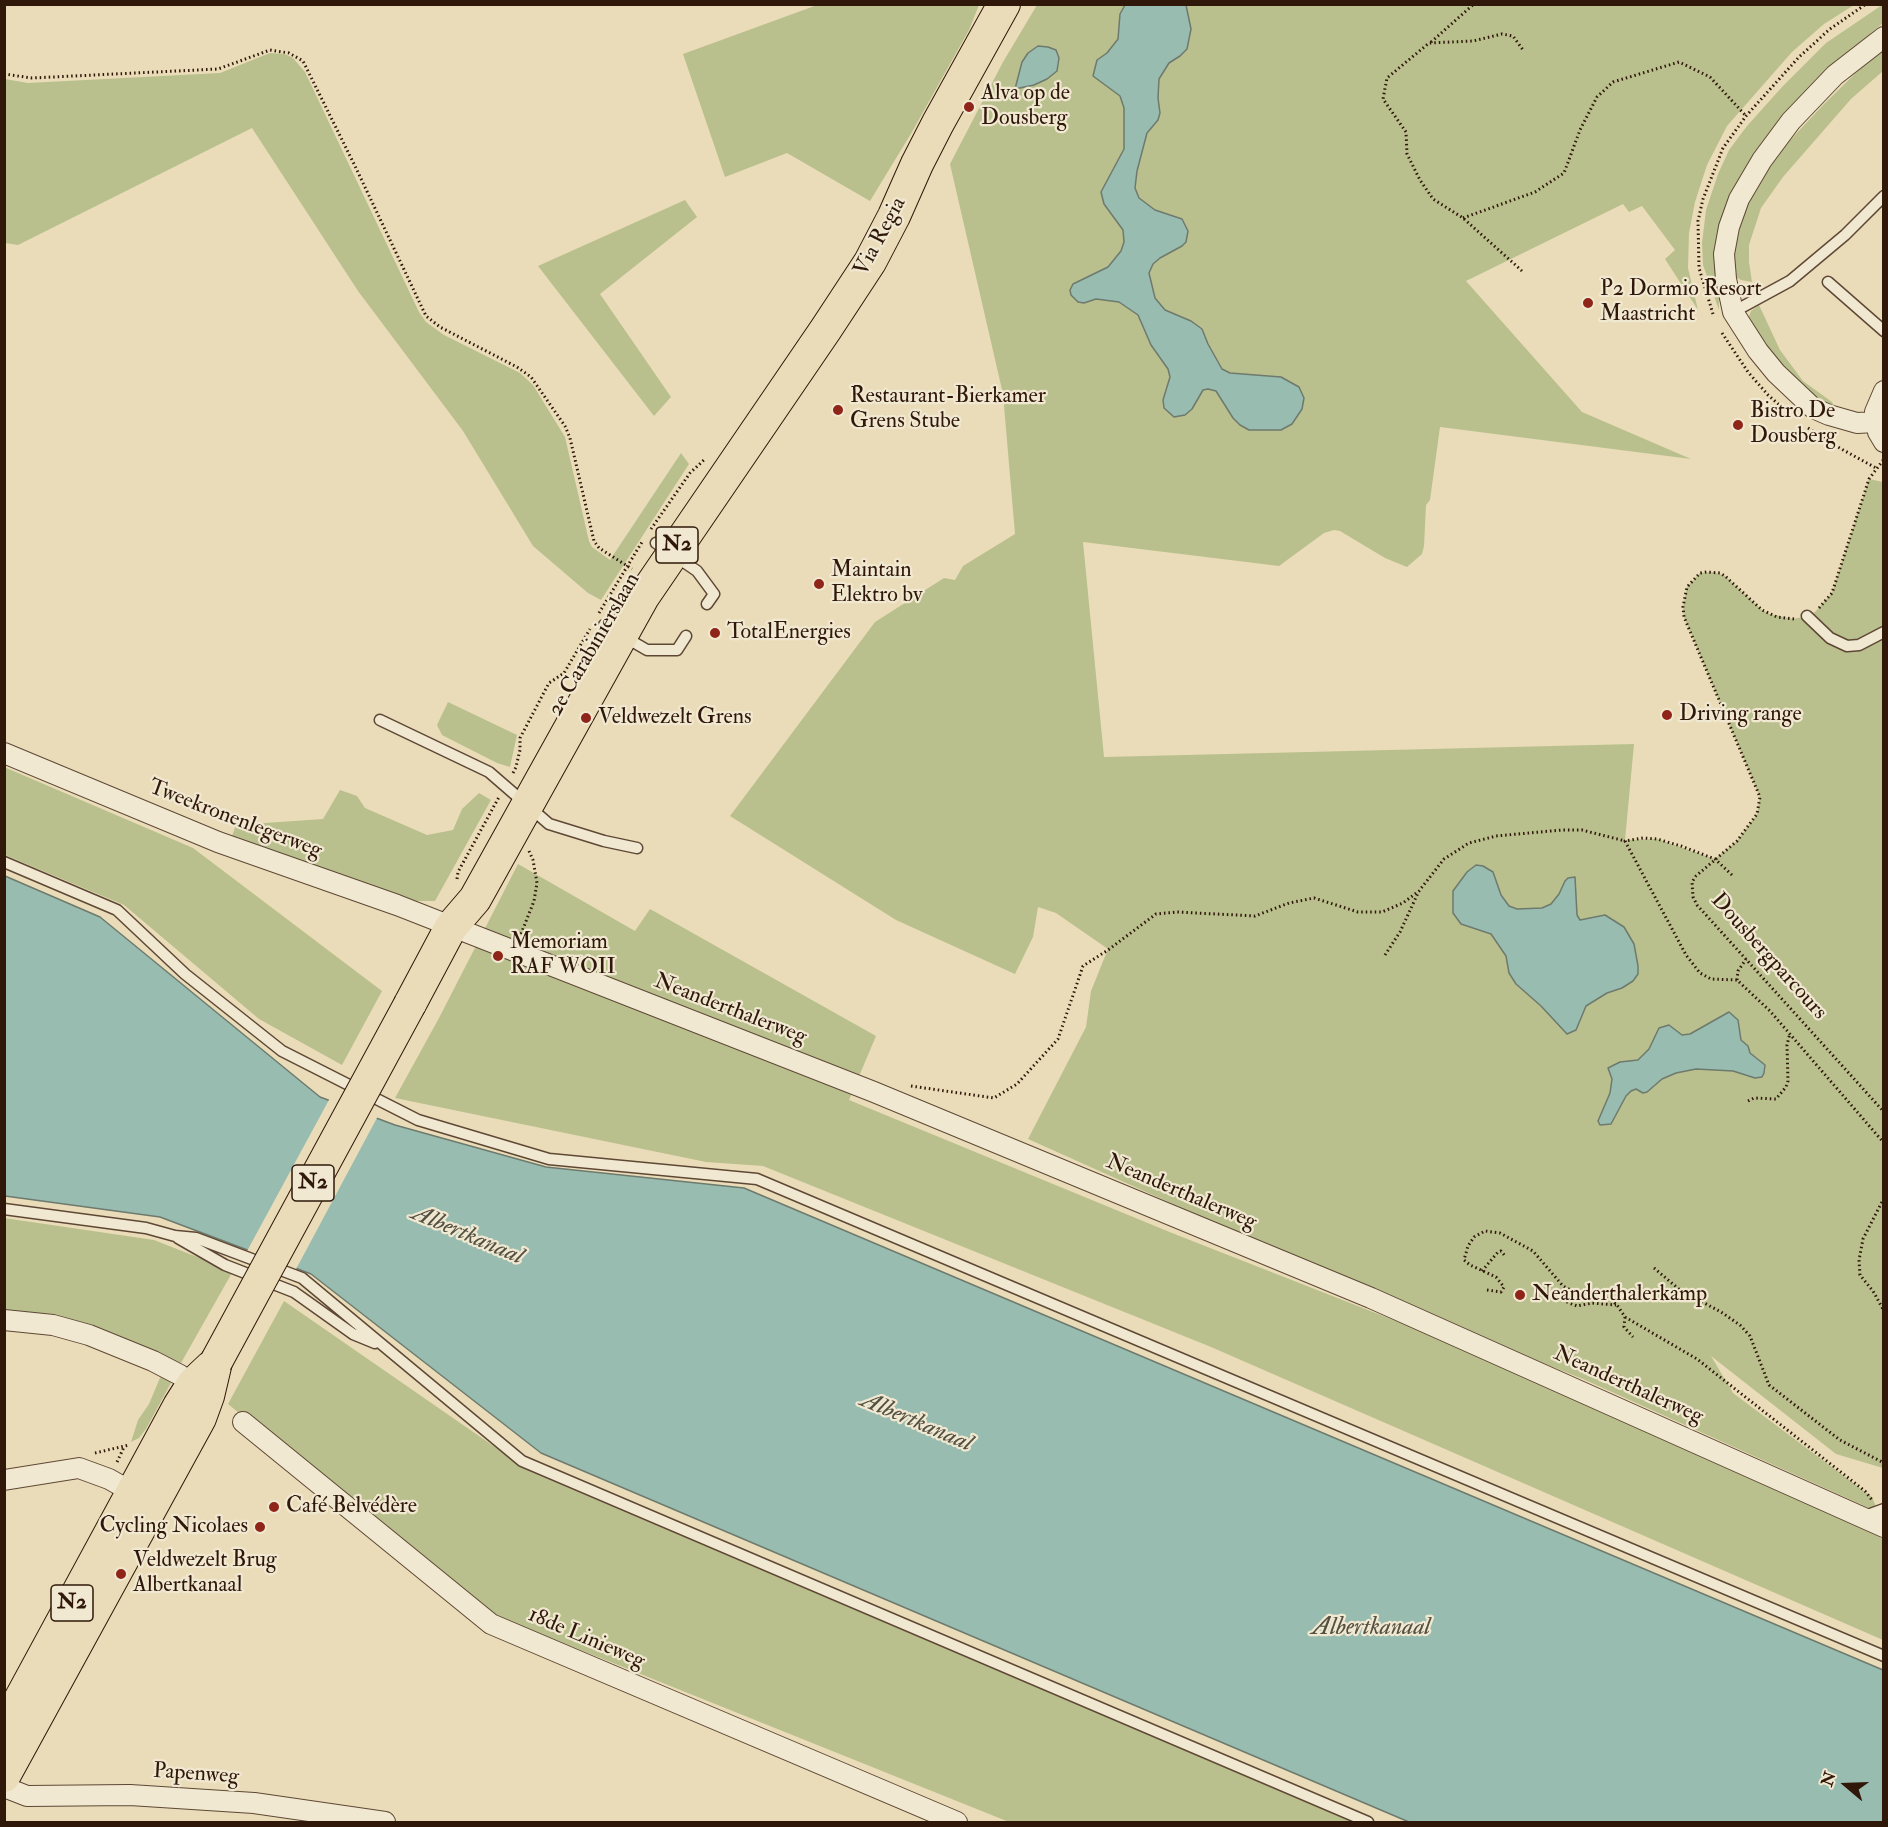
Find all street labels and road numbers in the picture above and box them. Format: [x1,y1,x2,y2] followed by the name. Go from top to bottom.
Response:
[849,193,913,281] street label: Via Regia
[656,527,698,563] road number: N2
[543,569,647,721] street label: 2e Carabinierslaan
[145,775,325,865] street label: Tweekronenlegerweg
[1704,888,1832,1026] street label: Dousbergparcours
[650,969,810,1051] street label: Neanderthalerweg
[1102,1149,1260,1237] street label: Neanderthalerweg
[292,1165,334,1201] road number: N2
[1549,1341,1707,1431] street label: Neanderthalerweg
[51,1585,93,1621] road number: N2
[524,1603,648,1675] street label: 18de Linieweg
[152,1759,240,1791] street label: Papenweg

